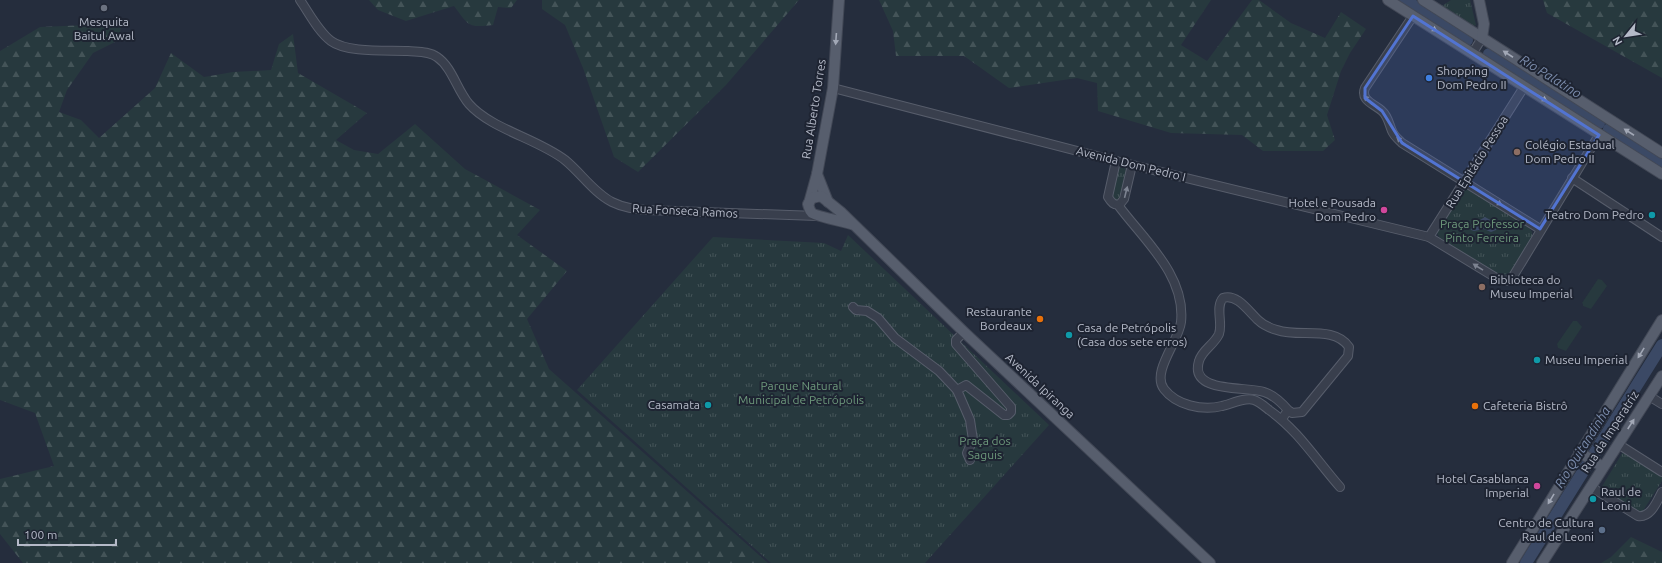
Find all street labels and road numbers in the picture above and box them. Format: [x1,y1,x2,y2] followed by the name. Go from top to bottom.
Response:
[799,58,828,160] street label: Rua Alberto Torres
[1443,113,1510,210] street label: Rua Epitácio Pessoa
[1075,144,1187,183] street label: Avenida Dom Pedro I
[632,201,738,220] street label: Rua Fonseca Ramos
[1003,350,1077,421] street label: Avenida Ipiranga
[1578,388,1641,475] street label: Rua da Imperatriz

